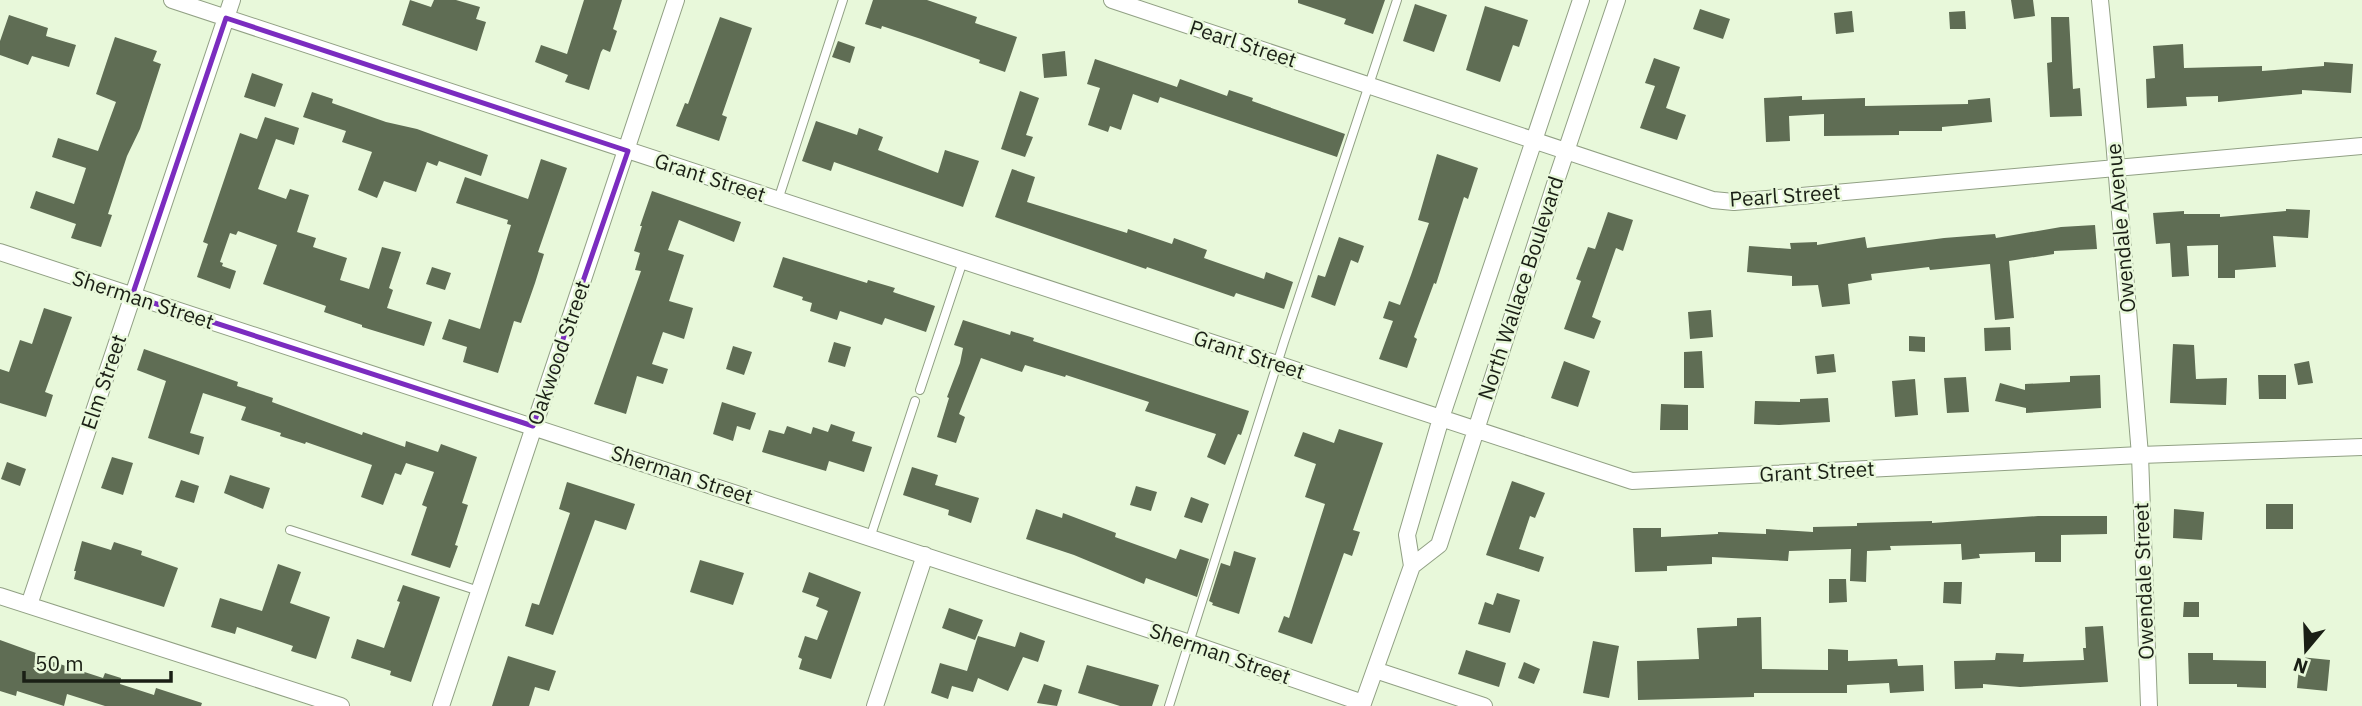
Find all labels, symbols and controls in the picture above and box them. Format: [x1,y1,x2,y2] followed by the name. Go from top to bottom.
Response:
[1186,13,1300,74] street label: Pearl Street
[2099,142,2141,314] street label: Owendale Avenue
[651,146,769,208] street label: Grant Street
[1471,172,1569,403] street label: North Wallace Boulevard
[1729,177,1841,213] street label: Pearl Street
[69,263,218,335] street label: Sherman Street
[520,277,596,429] street label: Oakwood Street
[1190,323,1308,385] street label: Grant Street
[74,330,132,433] street label: Elm Street
[608,438,757,510] street label: Sherman Street
[1759,454,1875,488] street label: Grant Street
[2126,502,2160,660] street label: Owendale Street
[2271,615,2341,685] north arrow
[1146,616,1295,690] street label: Sherman Street
[24,640,172,684] scale bar
[35,649,84,677] text: 50 m
[2290,652,2311,680] text: N

